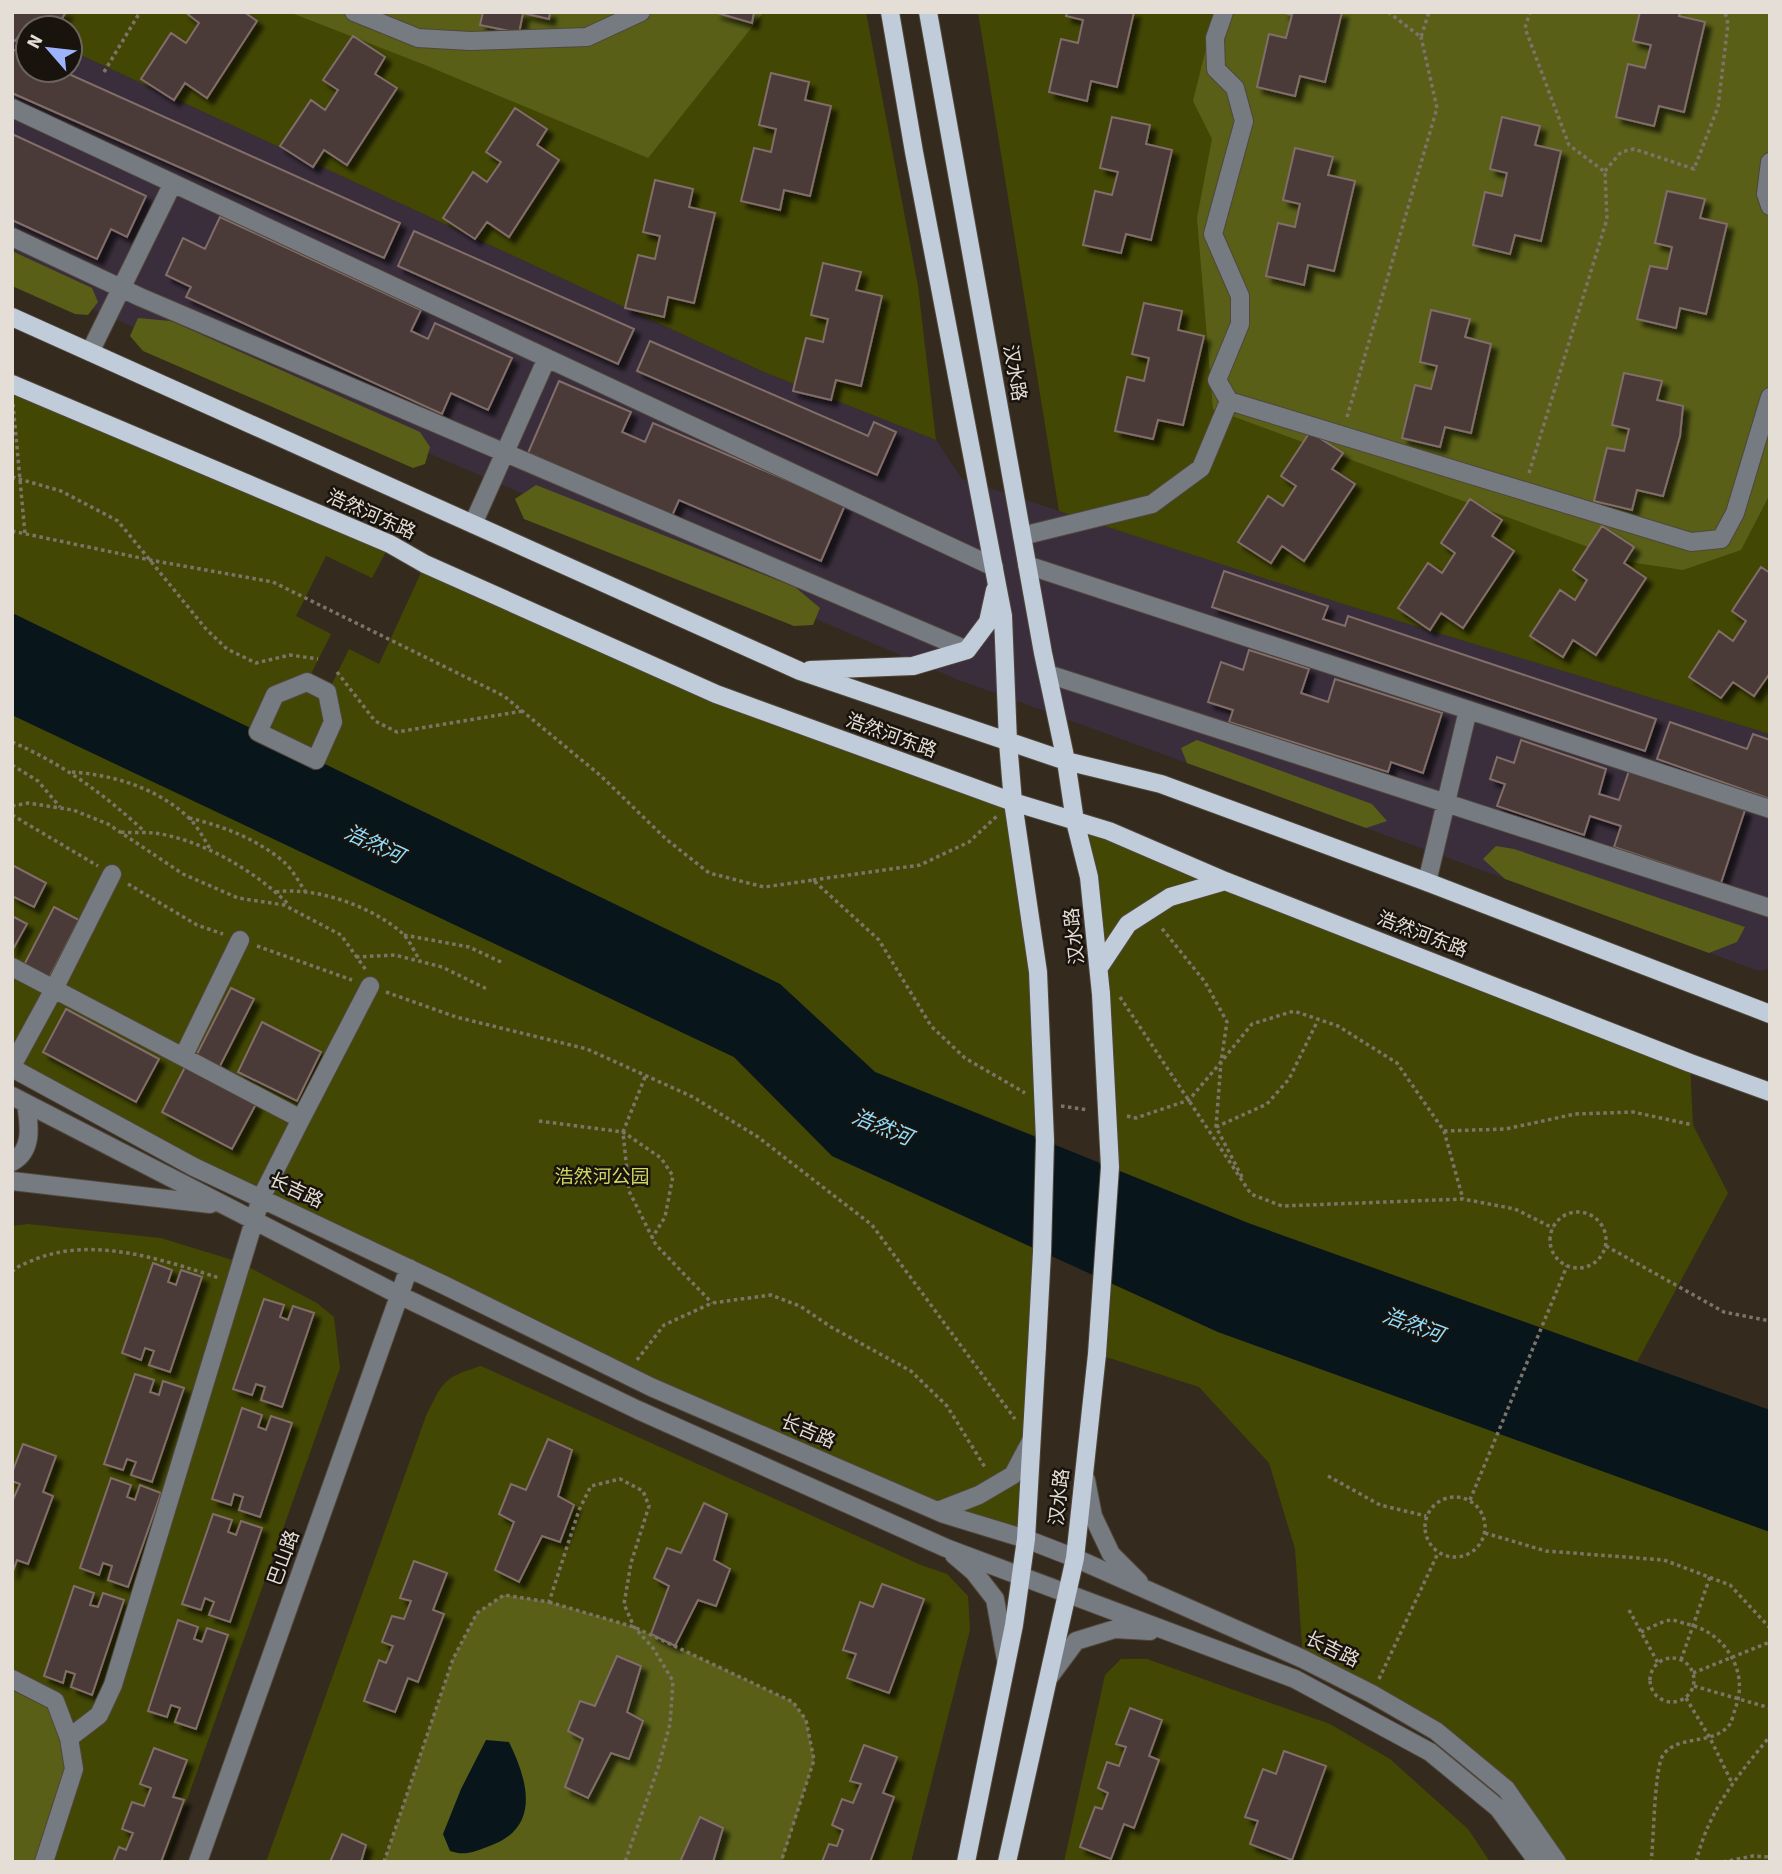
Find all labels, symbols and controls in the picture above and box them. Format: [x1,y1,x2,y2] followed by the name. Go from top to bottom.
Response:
[14,14,84,84] north arrow
[20,30,50,54] text: N
[996,343,1032,403] street label: 汉水路
[322,483,420,547] street label: 浩然河东路
[842,707,940,765] street label: 浩然河东路
[339,817,413,873] water label: 浩然河
[1373,905,1471,965] street label: 浩然河东路
[1059,906,1091,966] street label: 汉水路
[847,1101,921,1154] water label: 浩然河
[554,1164,650,1191] park label: 浩然河公园
[264,1167,328,1215] street label: 长吉路
[1378,1300,1451,1351] water label: 浩然河
[776,1408,840,1456] street label: 长吉路
[1044,1467,1076,1527] street label: 汉水路
[262,1527,306,1589] street label: 巴山路
[1300,1625,1364,1675] street label: 长吉路

